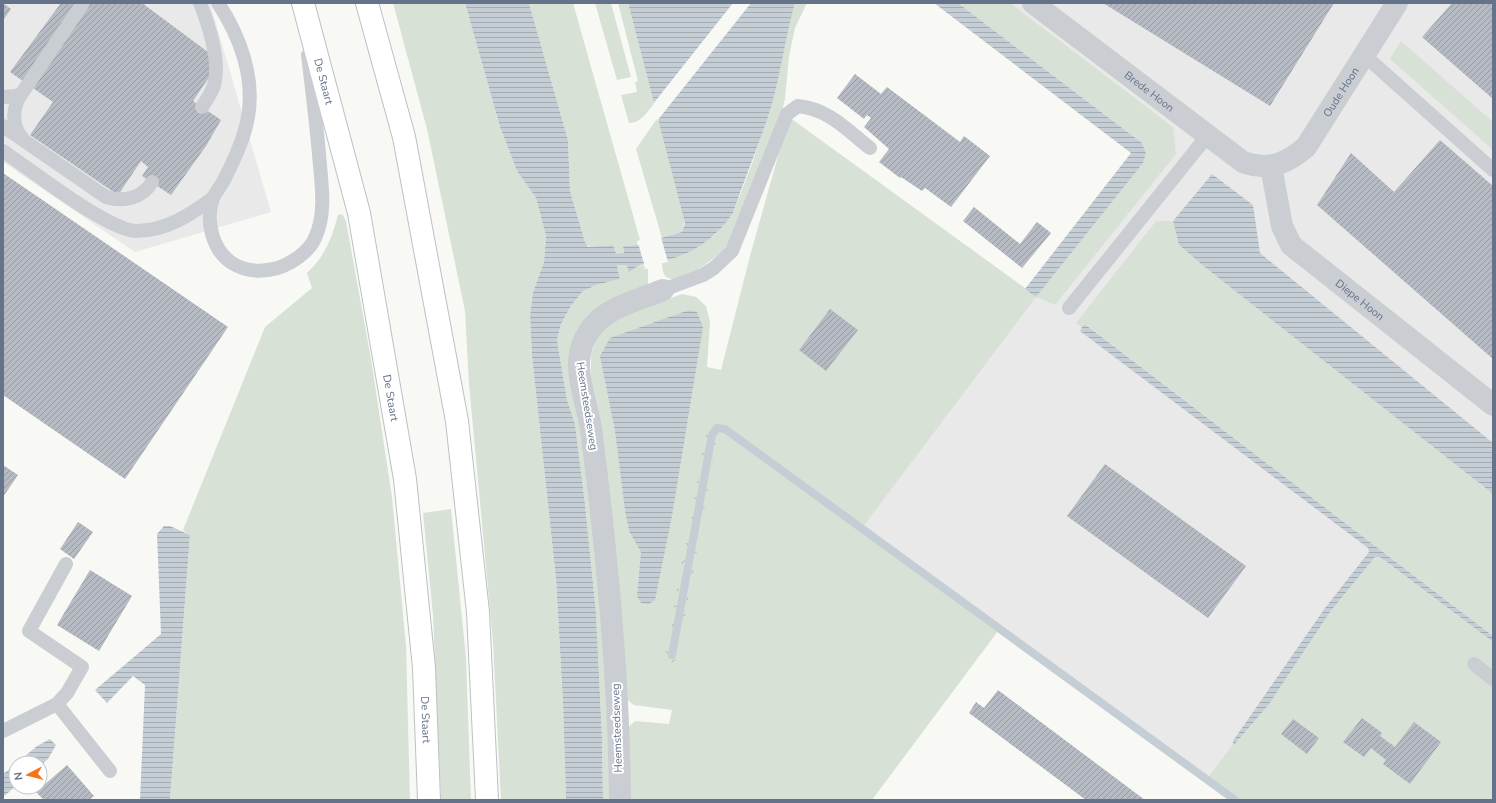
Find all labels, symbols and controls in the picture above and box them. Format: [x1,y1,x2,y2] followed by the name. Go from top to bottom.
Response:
[311,57,337,106] street label: De Staart
[1319,64,1362,120] street label: Oude Hoon
[1121,67,1178,115] street label: Brede Hoon
[1332,276,1388,324] street label: Diepe Hoon
[573,361,601,451] street label: Heemsteedseweg
[380,373,402,423] street label: De Staart
[608,683,626,773] street label: Heemsteedseweg
[418,696,434,744] street label: De Staart
[8,755,48,795] north arrow
[11,771,27,781] text: N

